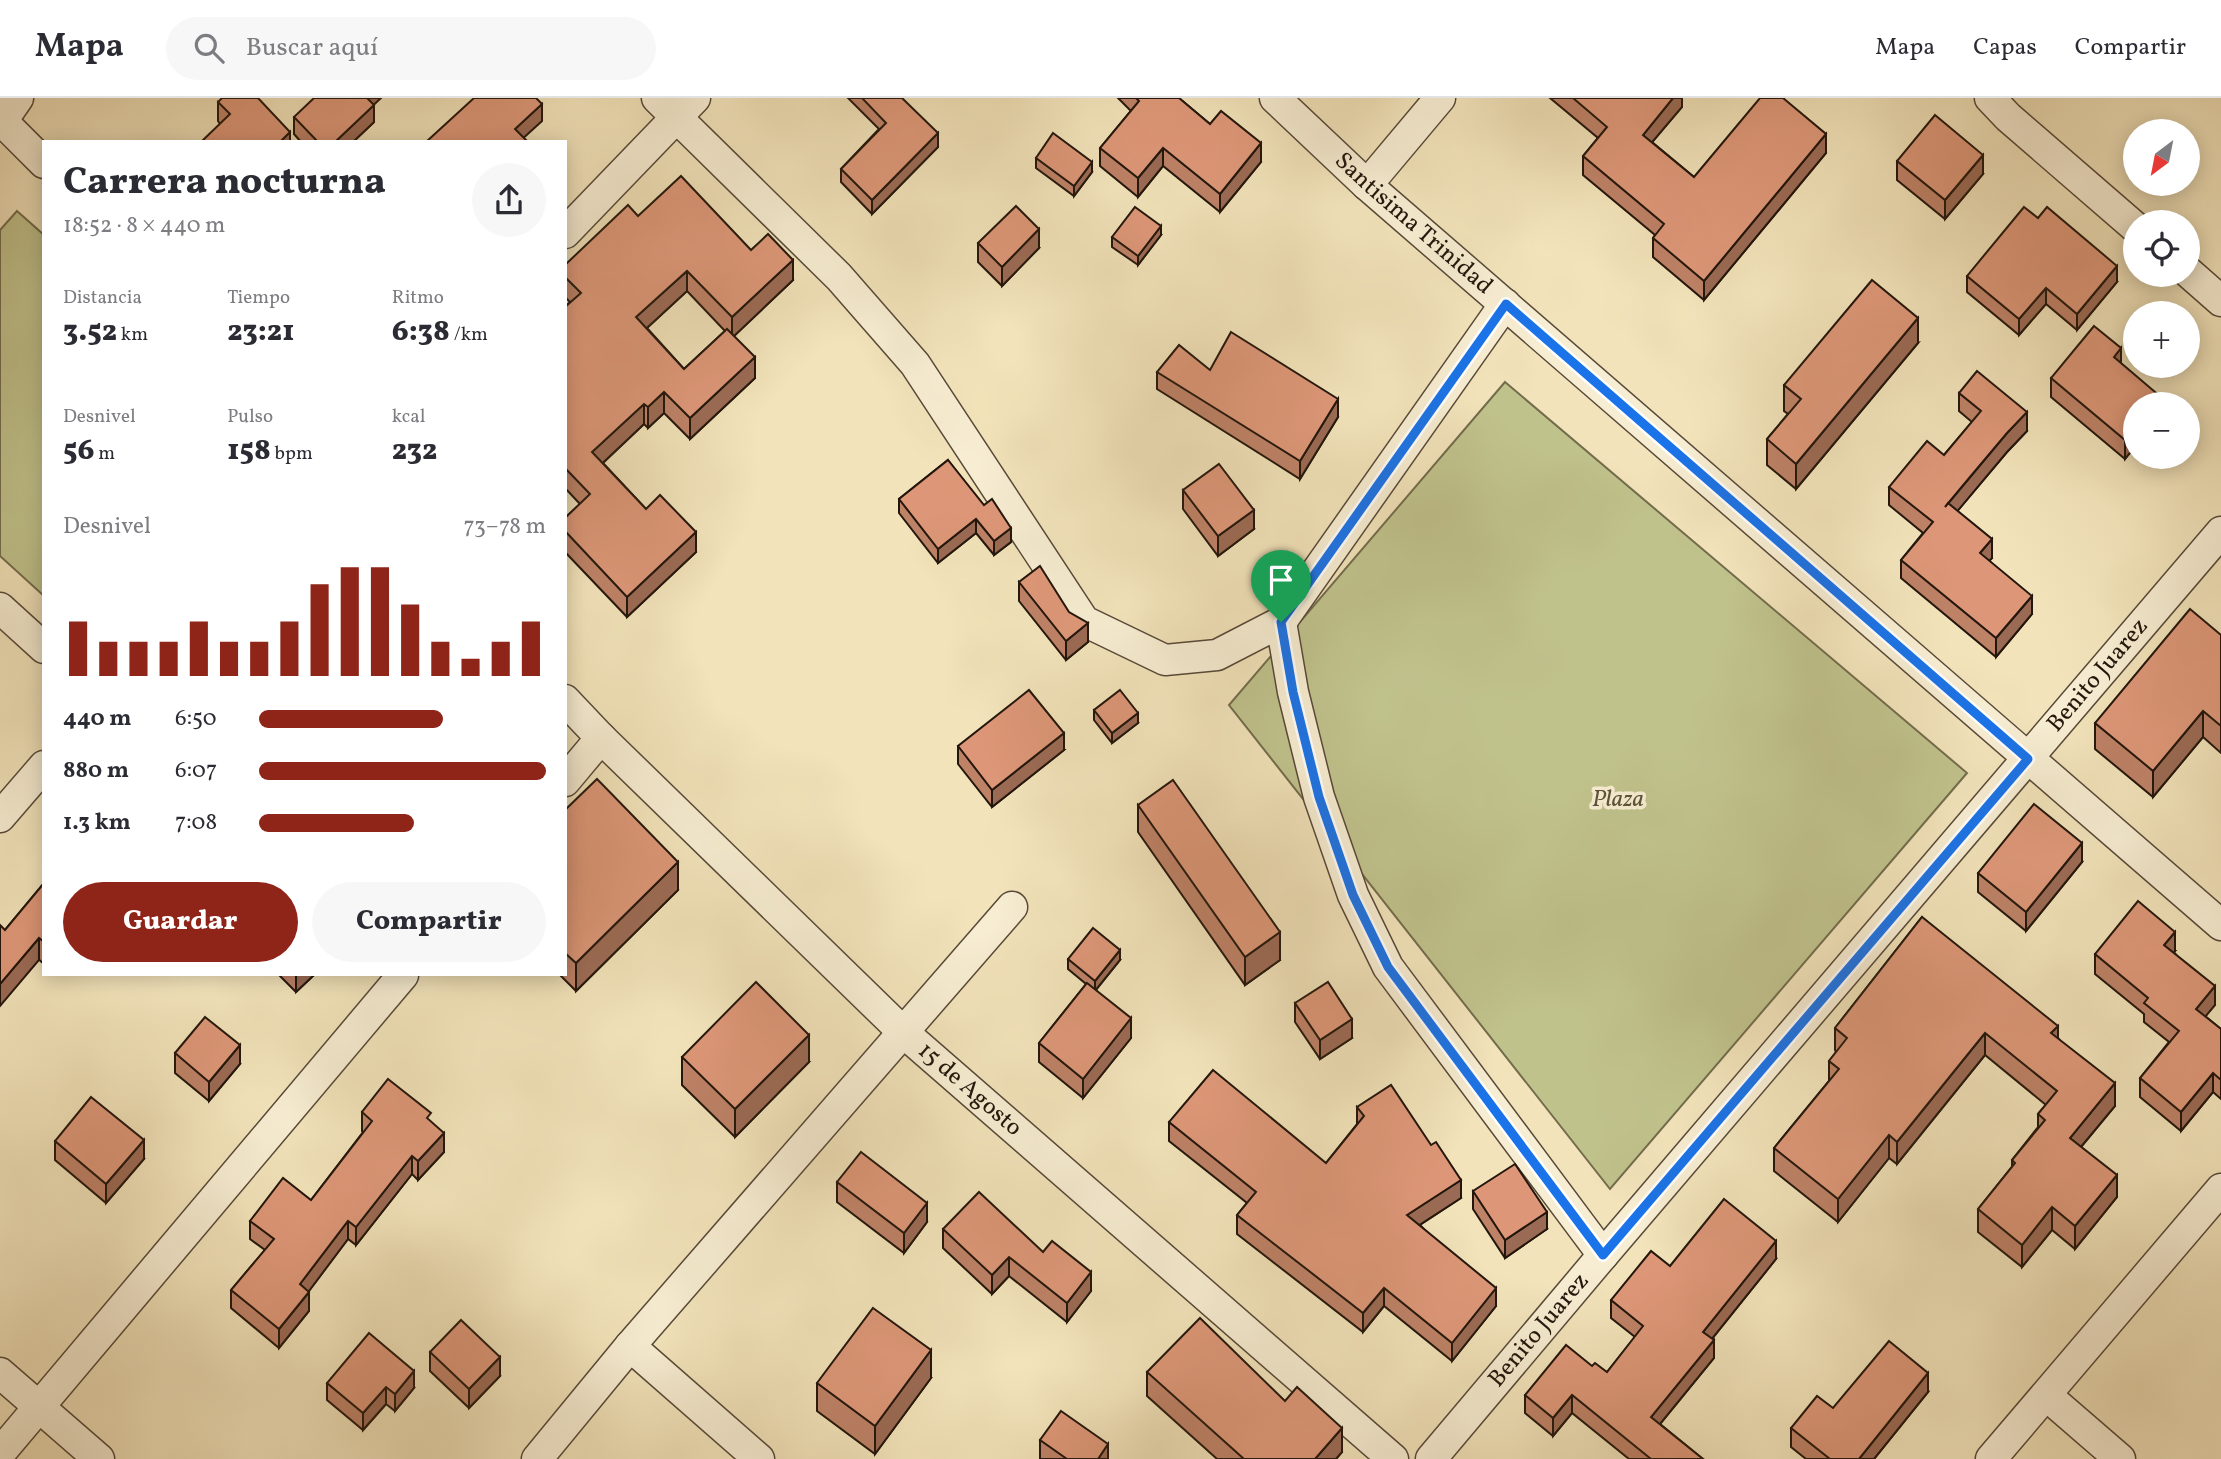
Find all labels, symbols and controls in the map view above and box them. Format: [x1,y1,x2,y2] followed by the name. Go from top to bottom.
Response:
[166,17,656,80] search box
[35,25,124,71] text: Mapa
[190,29,228,67] icon: search
[246,30,378,66] text: Buscar aquí
[1875,31,1935,65] text: Mapa
[1973,31,2037,65] text: Capas
[2075,31,2186,65] text: Compartir
[2123,119,2200,196] north arrow
[2123,119,2200,469] map controls
[1326,145,1500,303] street label: Santisima Trinidad
[63,157,386,210] text: Carrera nocturna
[472,163,546,237] button: share
[63,210,225,242] text: 18:52 · 8 × 440 m
[2123,210,2200,287] button: locate
[63,285,142,311] text: Distancia
[227,285,290,311] text: Tiempo
[392,285,444,311] text: Ritmo
[2123,301,2200,378] button: +
[63,311,117,353] text: 3.52
[227,311,294,353] text: 23:21
[392,311,450,353] text: 6:38
[117,322,148,348] text: km
[450,322,488,348] text: /km
[2123,392,2200,469] button: −
[63,404,136,430] text: Desnivel
[227,404,273,430] text: Pulso
[392,404,425,430] text: kcal
[63,430,94,472] text: 56
[227,430,271,472] text: 158
[392,430,437,472] text: 232
[94,441,115,467] text: m
[271,441,313,467] text: bpm
[63,511,151,543] text: Desnivel
[464,511,546,543] text: 73–78 m
[1251,550,1311,622] pin
[1262,561,1300,599] icon: arrive
[2040,611,2157,740] street label: Benito Juarez
[63,703,131,735] text: 440 m
[175,703,217,735] text: 6:50
[63,755,129,787] text: 880 m
[175,755,217,787] text: 6:07
[1592,783,1644,817] park label: Plaza
[63,807,131,839] text: 1.3 km
[175,807,217,839] text: 7:08
[63,882,298,962] button: Guardar
[312,882,546,962] button: Compartir
[910,1035,1029,1145] street label: 15 de Agosto
[1481,1266,1598,1395] street label: Benito Juarez

